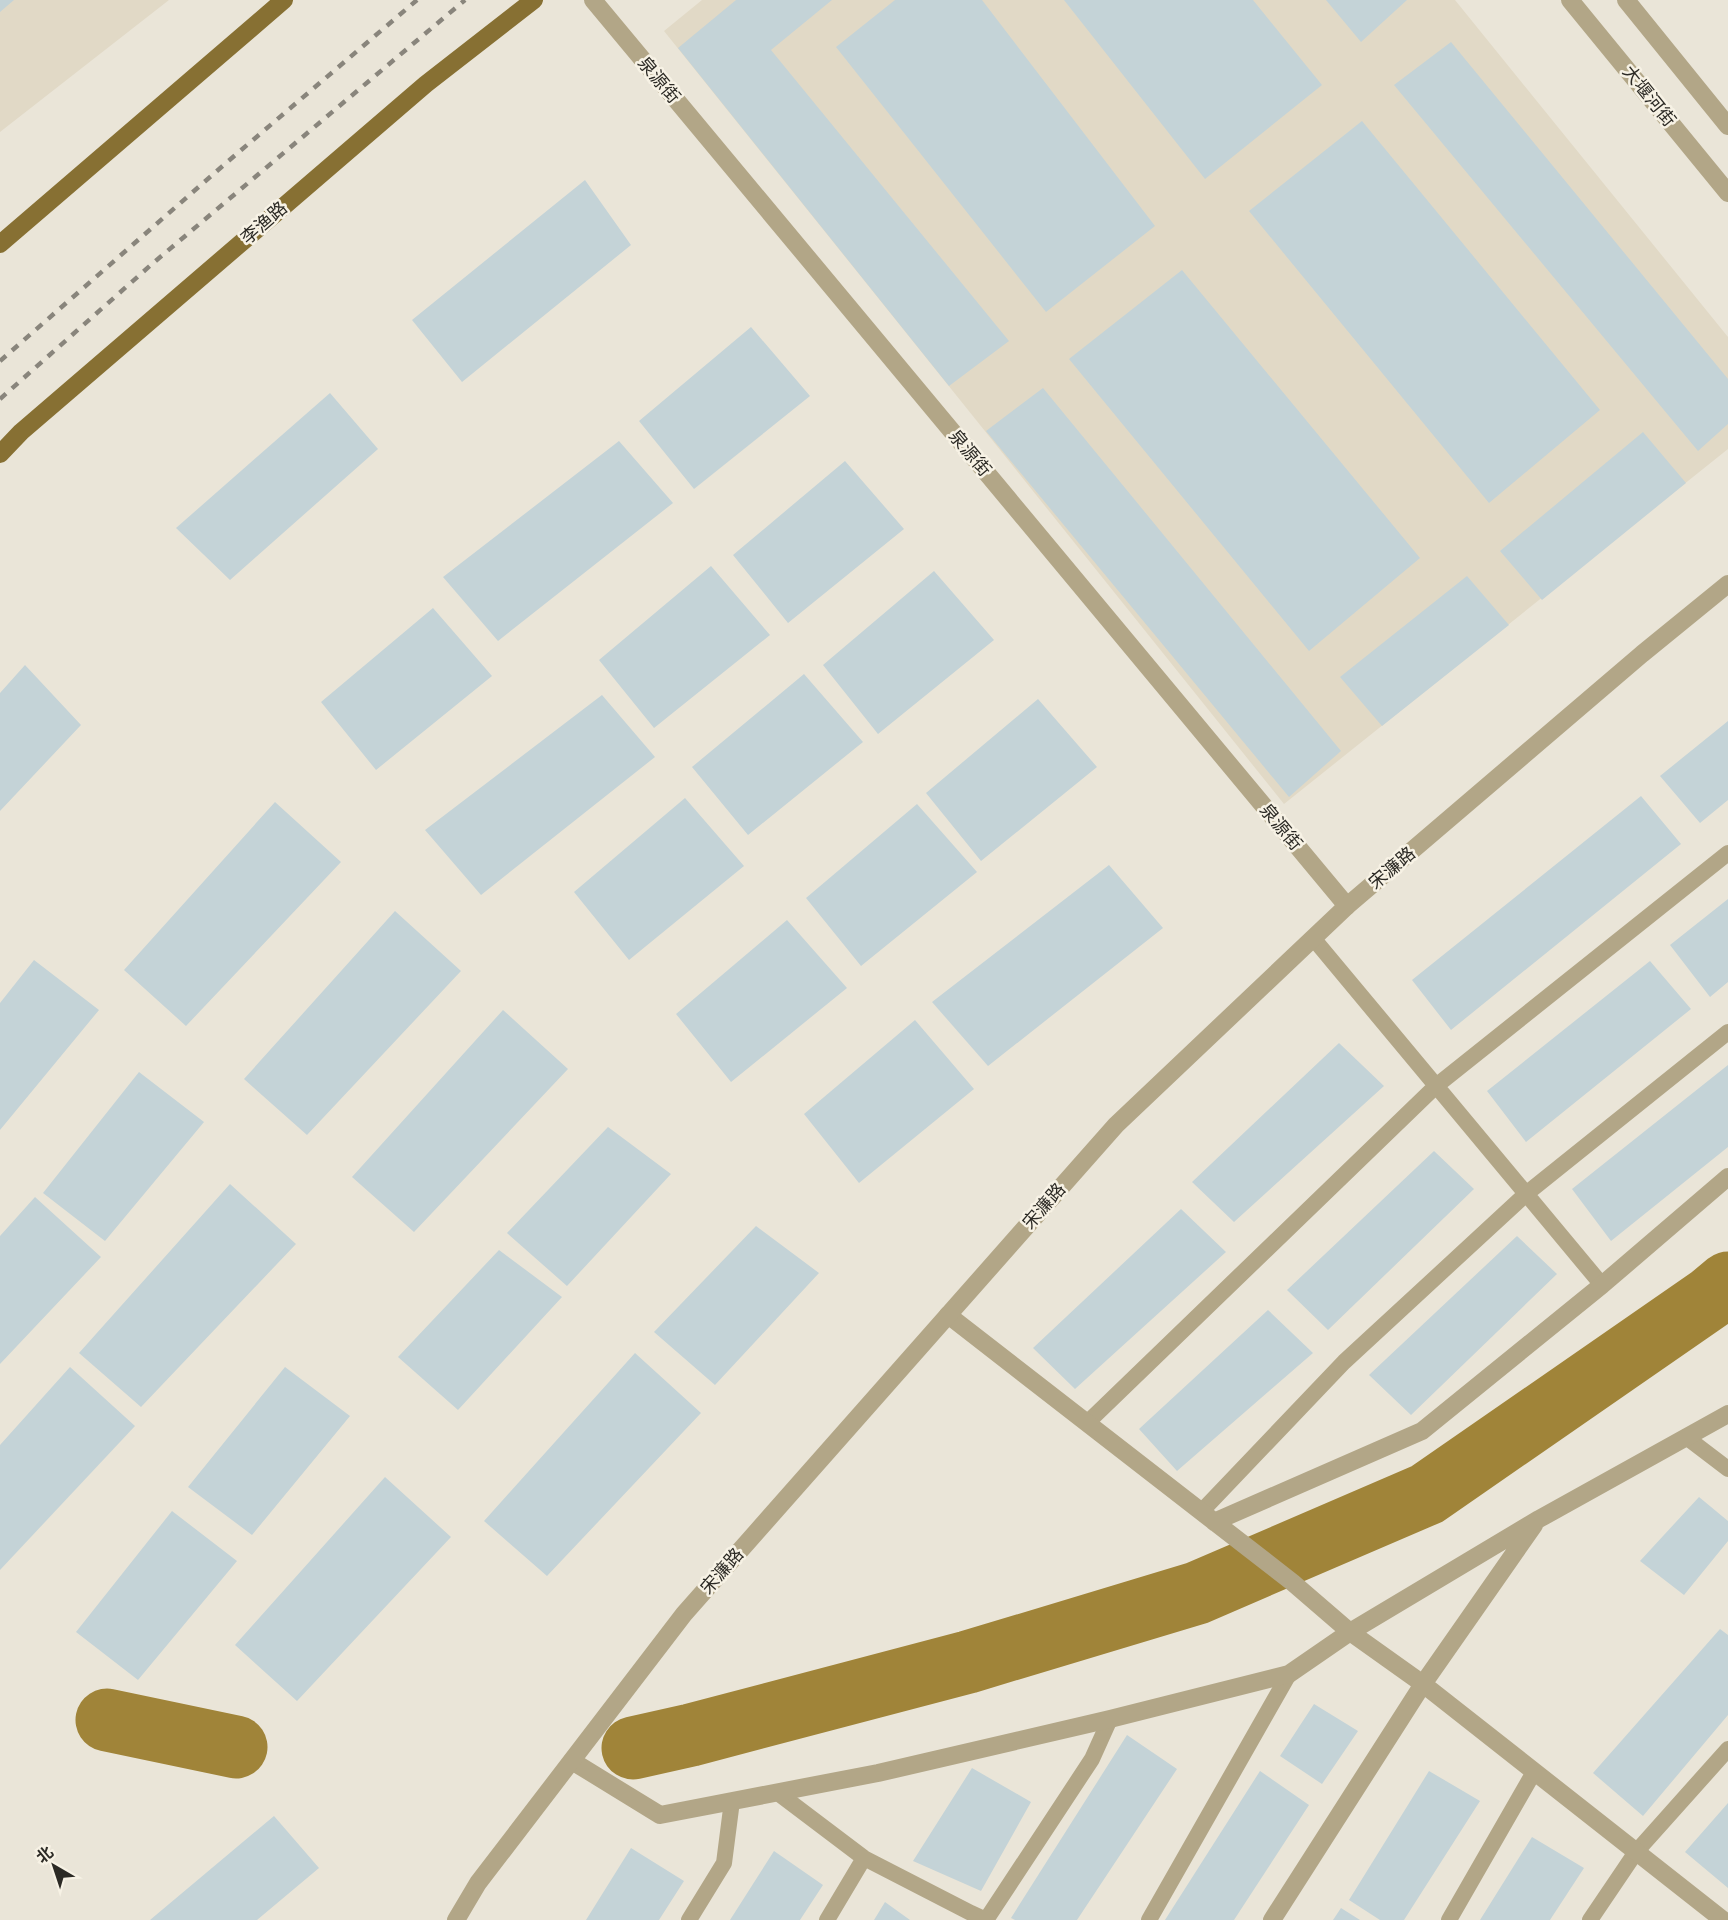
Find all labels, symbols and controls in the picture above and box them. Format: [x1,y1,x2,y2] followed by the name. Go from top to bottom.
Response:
[634,52,686,107] street label: 泉源街
[1619,60,1681,130] street label: 大堰河街
[236,196,291,248] street label: 李渔路
[945,425,997,480] street label: 泉源街
[1256,799,1308,854] street label: 泉源街
[1364,841,1419,893] street label: 宋濂路
[1017,1178,1069,1233] street label: 宋濂路
[695,1543,747,1598] street label: 宋濂路
[24,1836,84,1896] north arrow
[32,1842,57,1867] text: 北

